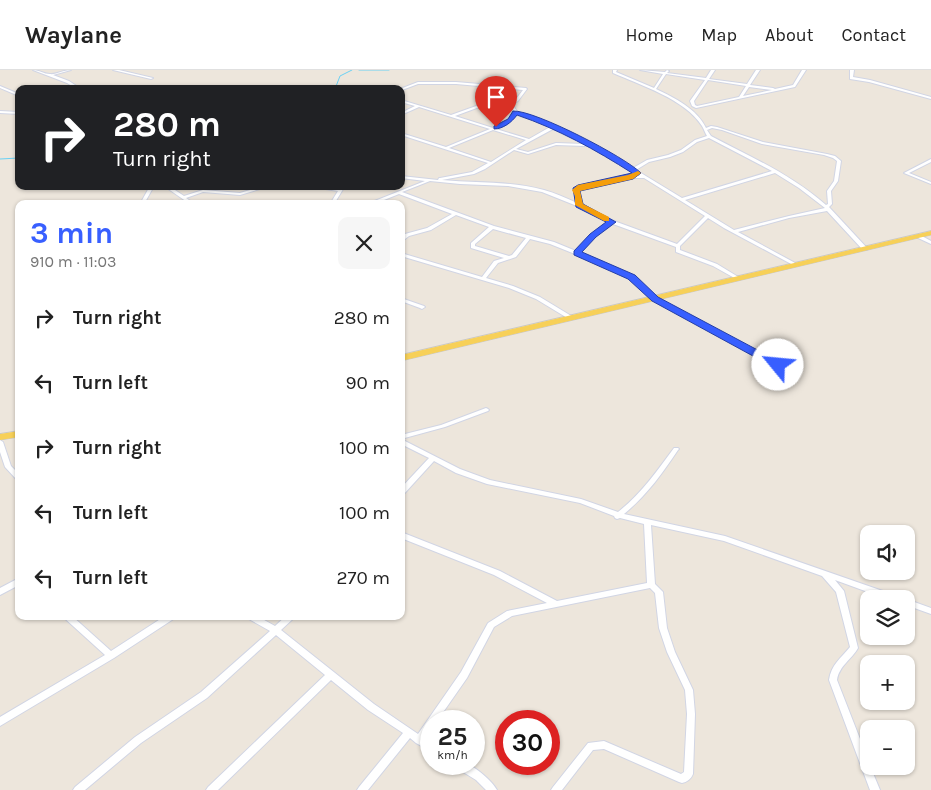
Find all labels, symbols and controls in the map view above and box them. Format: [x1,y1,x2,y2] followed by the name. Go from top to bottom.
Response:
[25,21,122,49] text: Waylane
[625,24,673,46] text: Home
[701,24,737,46] text: Map
[765,24,814,46] text: About
[842,24,906,46] text: Contact
[475,76,517,127] pin
[482,83,510,111] icon: arrive
[113,104,221,145] text: 280 m
[30,105,95,170] icon: right
[113,146,211,172] text: Turn right
[30,215,113,251] text: 3 min
[338,217,390,269] button: close
[30,252,117,271] text: 910 m · 11:03
[30,304,58,332] icon: right
[73,307,162,329] text: Turn right
[334,307,390,329] text: 280 m
[751,338,803,390] position arrow
[30,369,58,397] icon: left
[73,372,148,394] text: Turn left
[345,372,390,394] text: 90 m
[30,434,58,462] icon: right
[73,437,162,459] text: Turn right
[339,437,390,459] text: 100 m
[30,499,58,527] icon: left
[73,502,148,524] text: Turn left
[339,502,390,524] text: 100 m
[860,525,915,775] map controls
[860,525,915,580] button: sound
[30,564,58,592] icon: left
[73,567,148,589] text: Turn left
[337,567,390,589] text: 270 m
[860,590,915,645] button: layers
[860,655,915,710] button: +
[495,710,560,775] speed limit sign: 30
[860,720,915,775] button: −
[438,722,467,751] text: 25
[437,748,468,762] text: km/h

